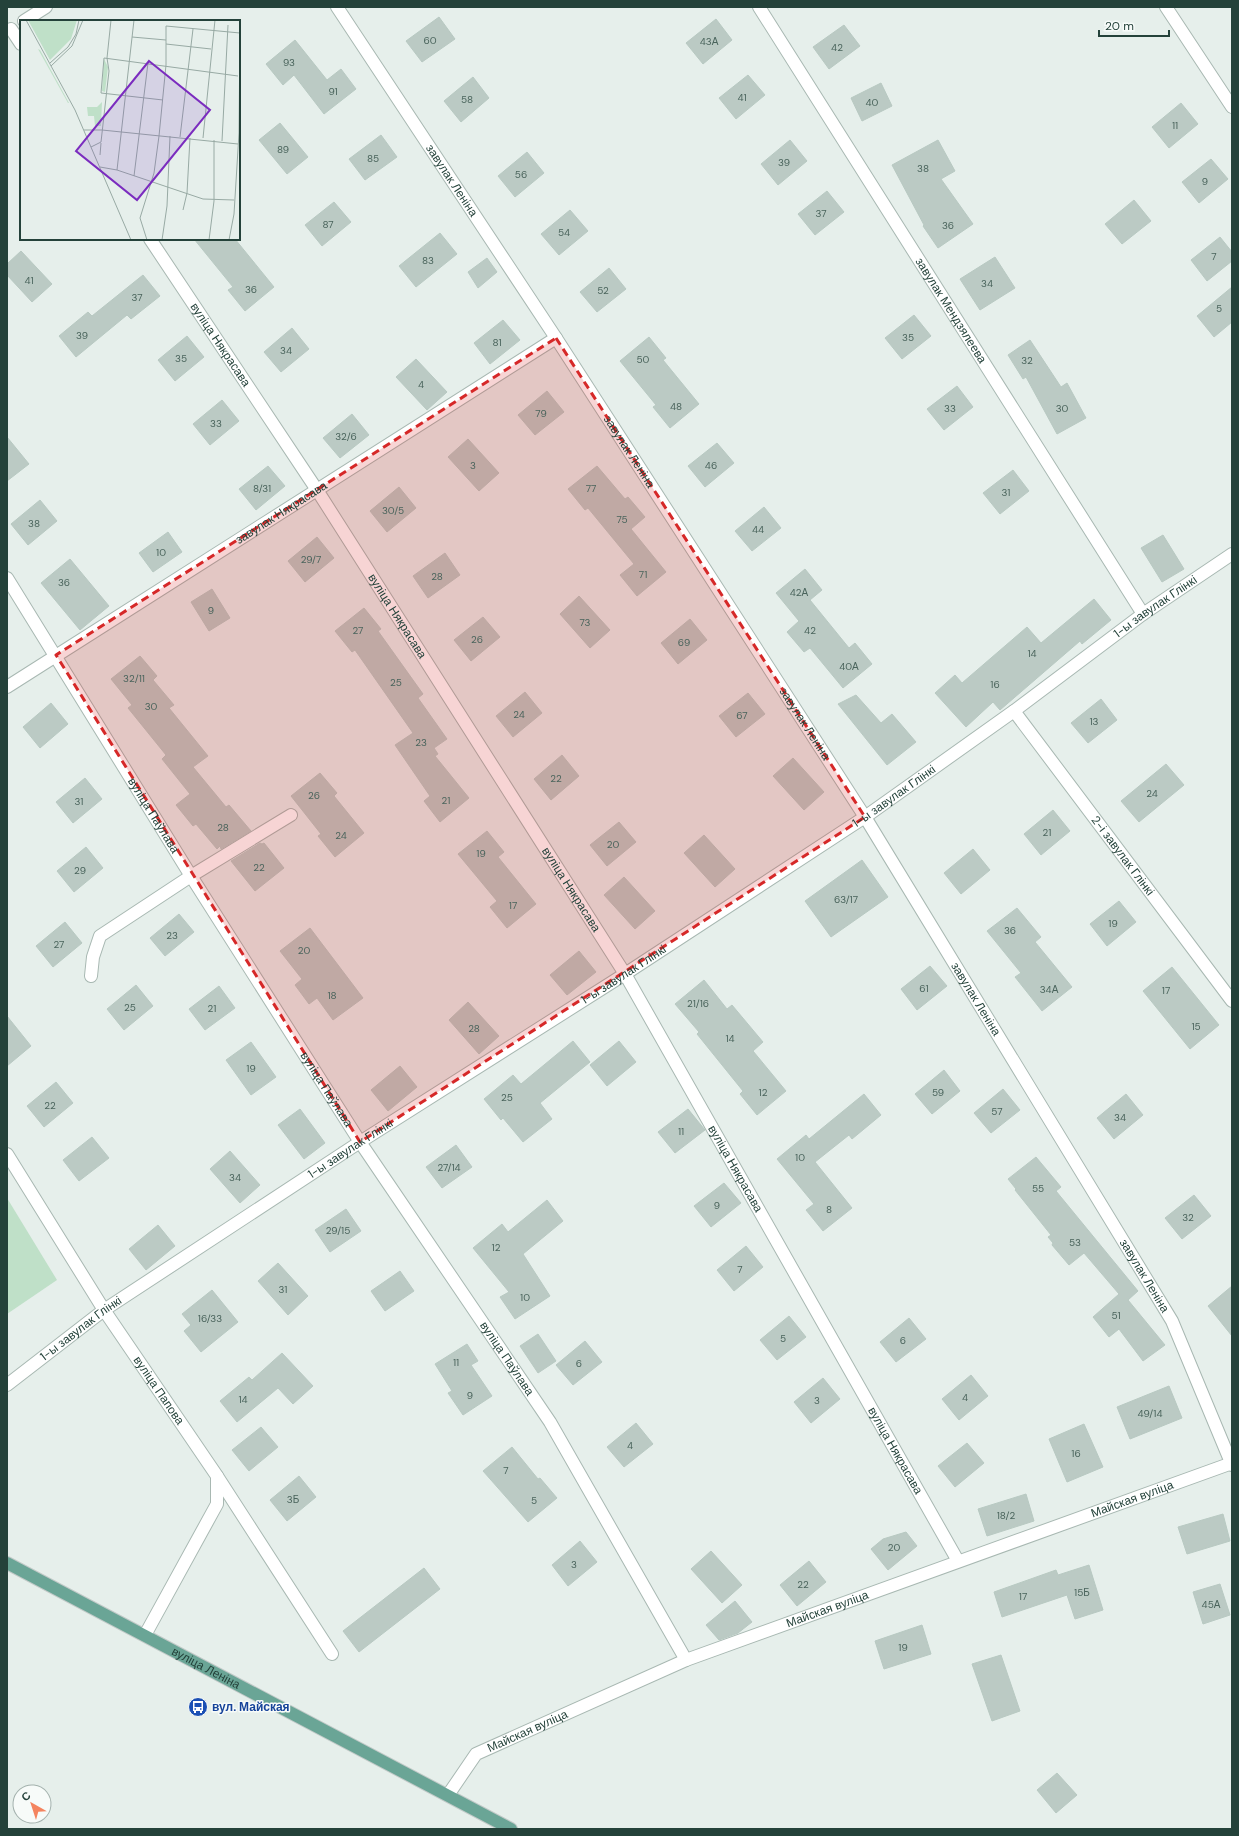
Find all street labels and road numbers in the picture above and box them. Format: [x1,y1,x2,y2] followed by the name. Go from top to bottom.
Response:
[422,141,482,220] street label: завулак Леніна
[912,255,990,367] street label: завулак Мендзялеева
[187,300,254,390] street label: вуліца Някрасава
[600,412,659,491] street label: завулак Леніна
[232,477,330,548] street label: завулак Някрасава
[364,571,430,662] street label: вуліца Някрасава
[1110,572,1200,641] street label: 1-ы завулак Глінкі
[776,684,834,763] street label: завулак Леніна
[849,761,939,831] street label: 1-ы завулак Глінкі
[124,774,183,857] street label: вуліца Паўлава
[1088,813,1158,899] street label: 2-і завулак Глінкі
[538,844,604,935] street label: вуліца Някрасава
[578,941,669,1008] street label: 1-ы завулак Глінкі
[947,959,1005,1039] street label: завулак Леніна
[297,1049,357,1130] street label: вуліца Паўлава
[305,1115,396,1182] street label: 1-ы завулак Глінкі
[704,1122,767,1215] street label: вуліца Някрасава
[1116,1236,1173,1316] street label: завулак Леніна
[37,1293,125,1365] street label: 1-ы завулак Глінкі
[476,1318,538,1399] street label: вуліца Паўлава
[130,1353,188,1428] street label: вуліца Папова
[864,1404,927,1497] street label: вуліца Някрасава
[1089,1477,1176,1521] street label: Майская вуліца
[784,1587,871,1631] street label: Майская вуліца
[169,1643,243,1693] street label: вуліца Леніна
[485,1706,570,1756] street label: Майская вуліца

